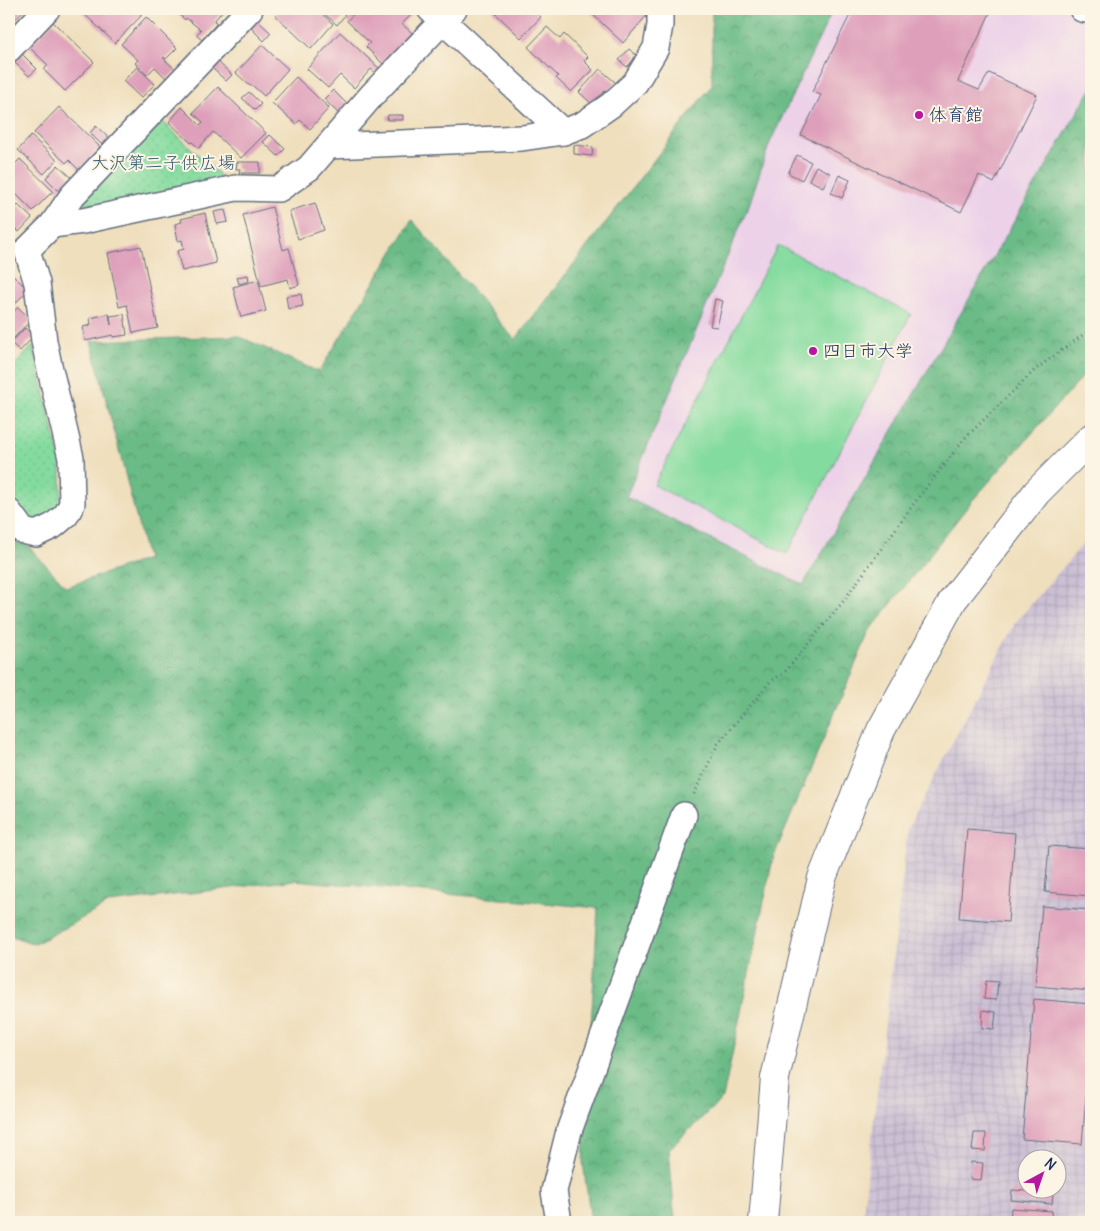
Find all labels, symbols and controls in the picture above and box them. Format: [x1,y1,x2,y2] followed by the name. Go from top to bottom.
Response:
[929,103,983,126] place label: 体育館
[913,109,925,121] marker: 体育館
[91,151,235,174] park label: 大沢第二子供広場
[823,339,913,362] place label: 四日市大学
[807,345,819,357] marker: 四日市大学
[1018,1148,1068,1198] north arrow
[1041,1154,1060,1174] text: N

